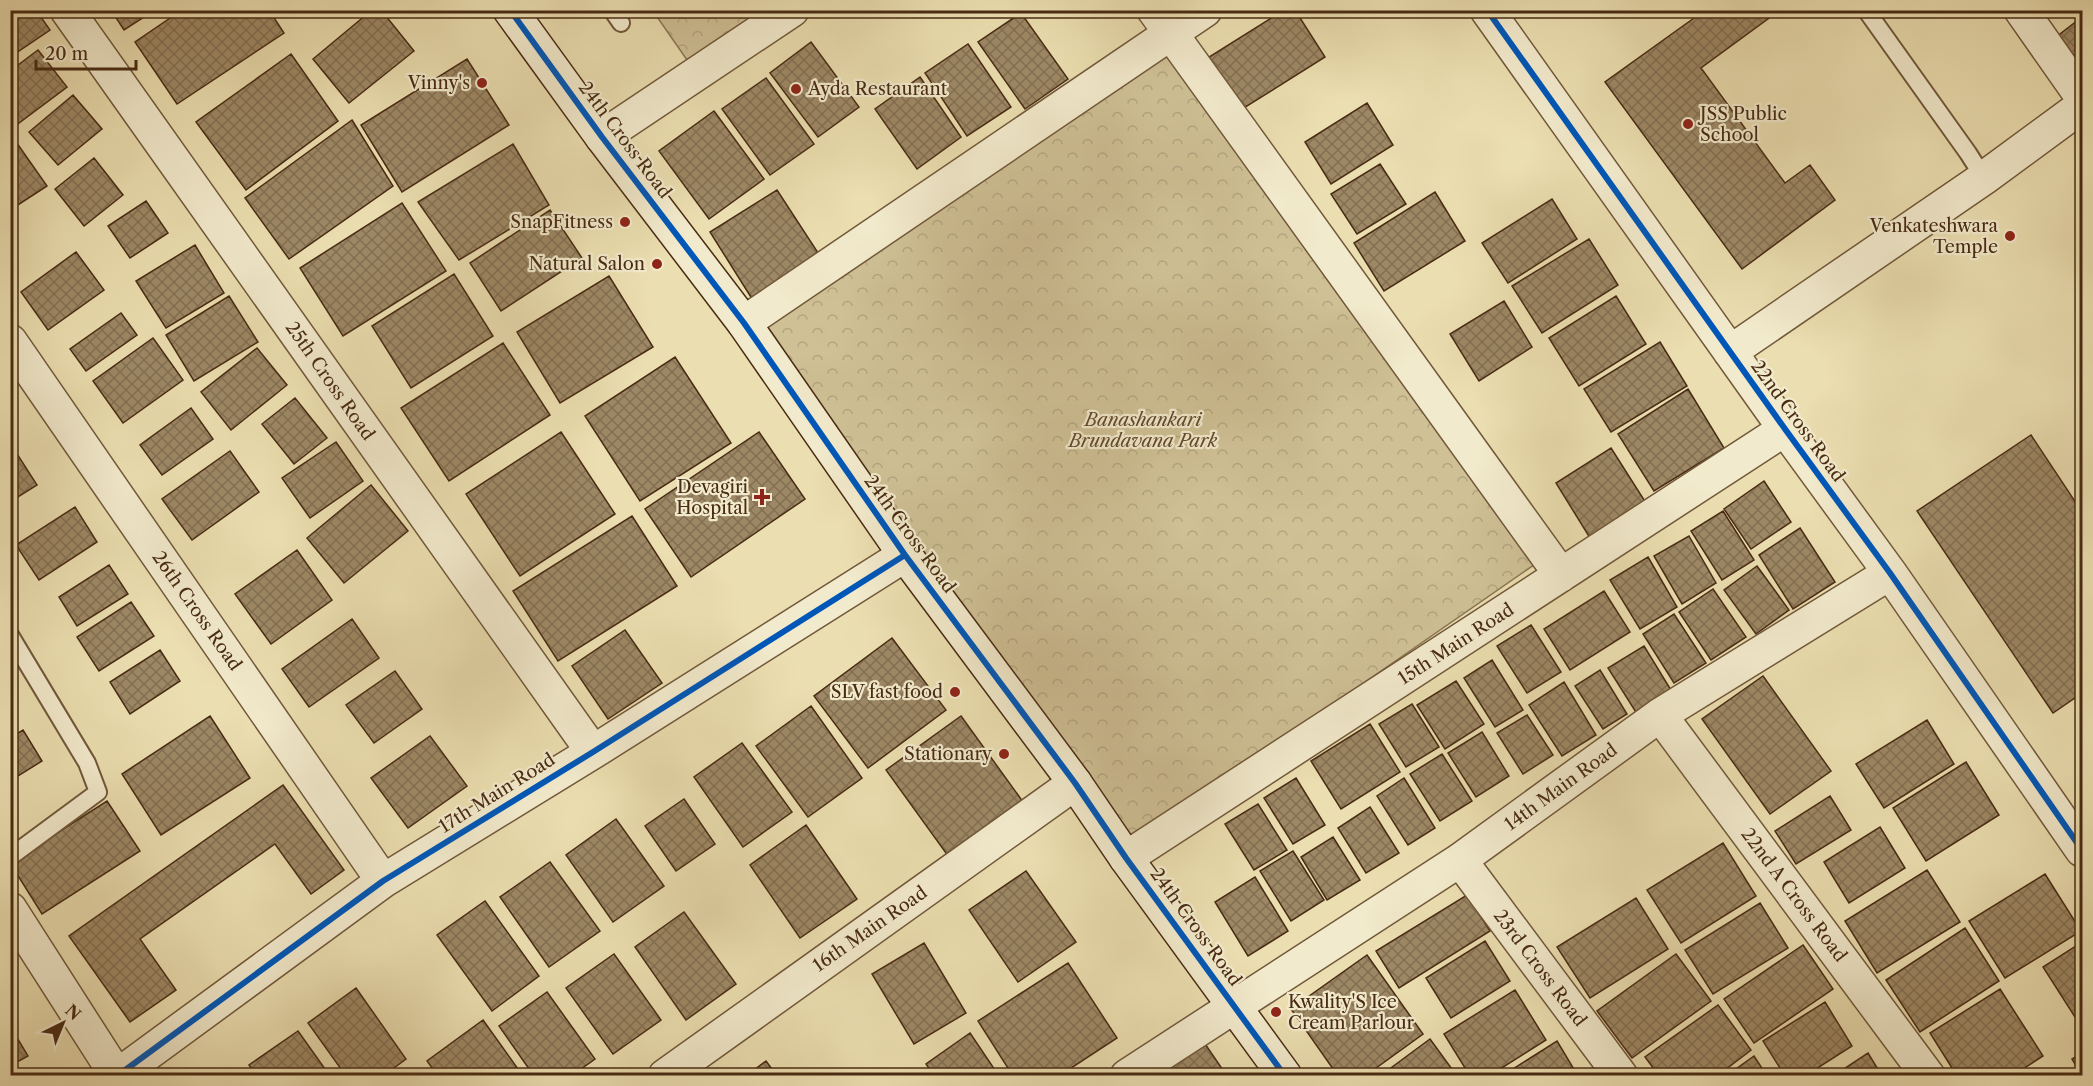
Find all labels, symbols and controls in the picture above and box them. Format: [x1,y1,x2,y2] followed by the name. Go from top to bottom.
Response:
[36,33,136,71] scale bar
[45,43,89,65] text: 20 m
[407,72,470,94] place label: Vinny's
[475,76,489,90] marker: Vinny's
[574,77,676,203] street label: 24th Cross Road
[807,78,948,100] place label: Ayda Restaurant
[789,82,803,96] marker: Ayda Restaurant
[1697,103,1787,146] place label: JSS Public School
[1681,117,1695,131] marker: JSS Public School
[510,211,613,233] place label: SnapFitness
[618,215,632,229] marker: SnapFitness
[1869,215,1998,258] place label: Venkateshwara Temple
[2003,229,2017,243] marker: Venkateshwara Temple
[529,253,645,275] place label: Natural Salon
[650,257,664,271] marker: Natural Salon
[281,317,379,445] street label: 25th Cross Road
[1746,356,1850,486] street label: 22nd Cross Road
[1067,409,1218,452] park label: Banashankari Brundavana Park
[860,471,960,597] street label: 24th Cross Road
[676,476,749,519] place label: Devagiri Hospital
[753,488,771,506] marker: Devagiri Hospital
[148,547,246,675] street label: 26th Cross Road
[1394,598,1518,690] street label: 15th Main Road
[831,681,943,703] place label: SLV fast food
[948,685,962,699] marker: SLV fast food
[1500,739,1622,835] street label: 14th Main Road
[904,743,993,765] place label: Stationary
[997,747,1011,761] marker: Stationary
[435,749,559,837] street label: 17th Main Road
[1737,824,1851,966] street label: 22nd A Cross Road
[1146,864,1246,990] street label: 24th Cross Road
[809,882,931,976] street label: 16th Main Road
[1489,905,1591,1031] street label: 23rd Cross Road
[1288,991,1415,1034] place label: Kwality'S Ice Cream Parlour
[33,993,93,1053] north arrow
[61,1000,85,1024] text: N
[1269,1005,1283,1019] marker: Kwality'S Ice Cream Parlour

